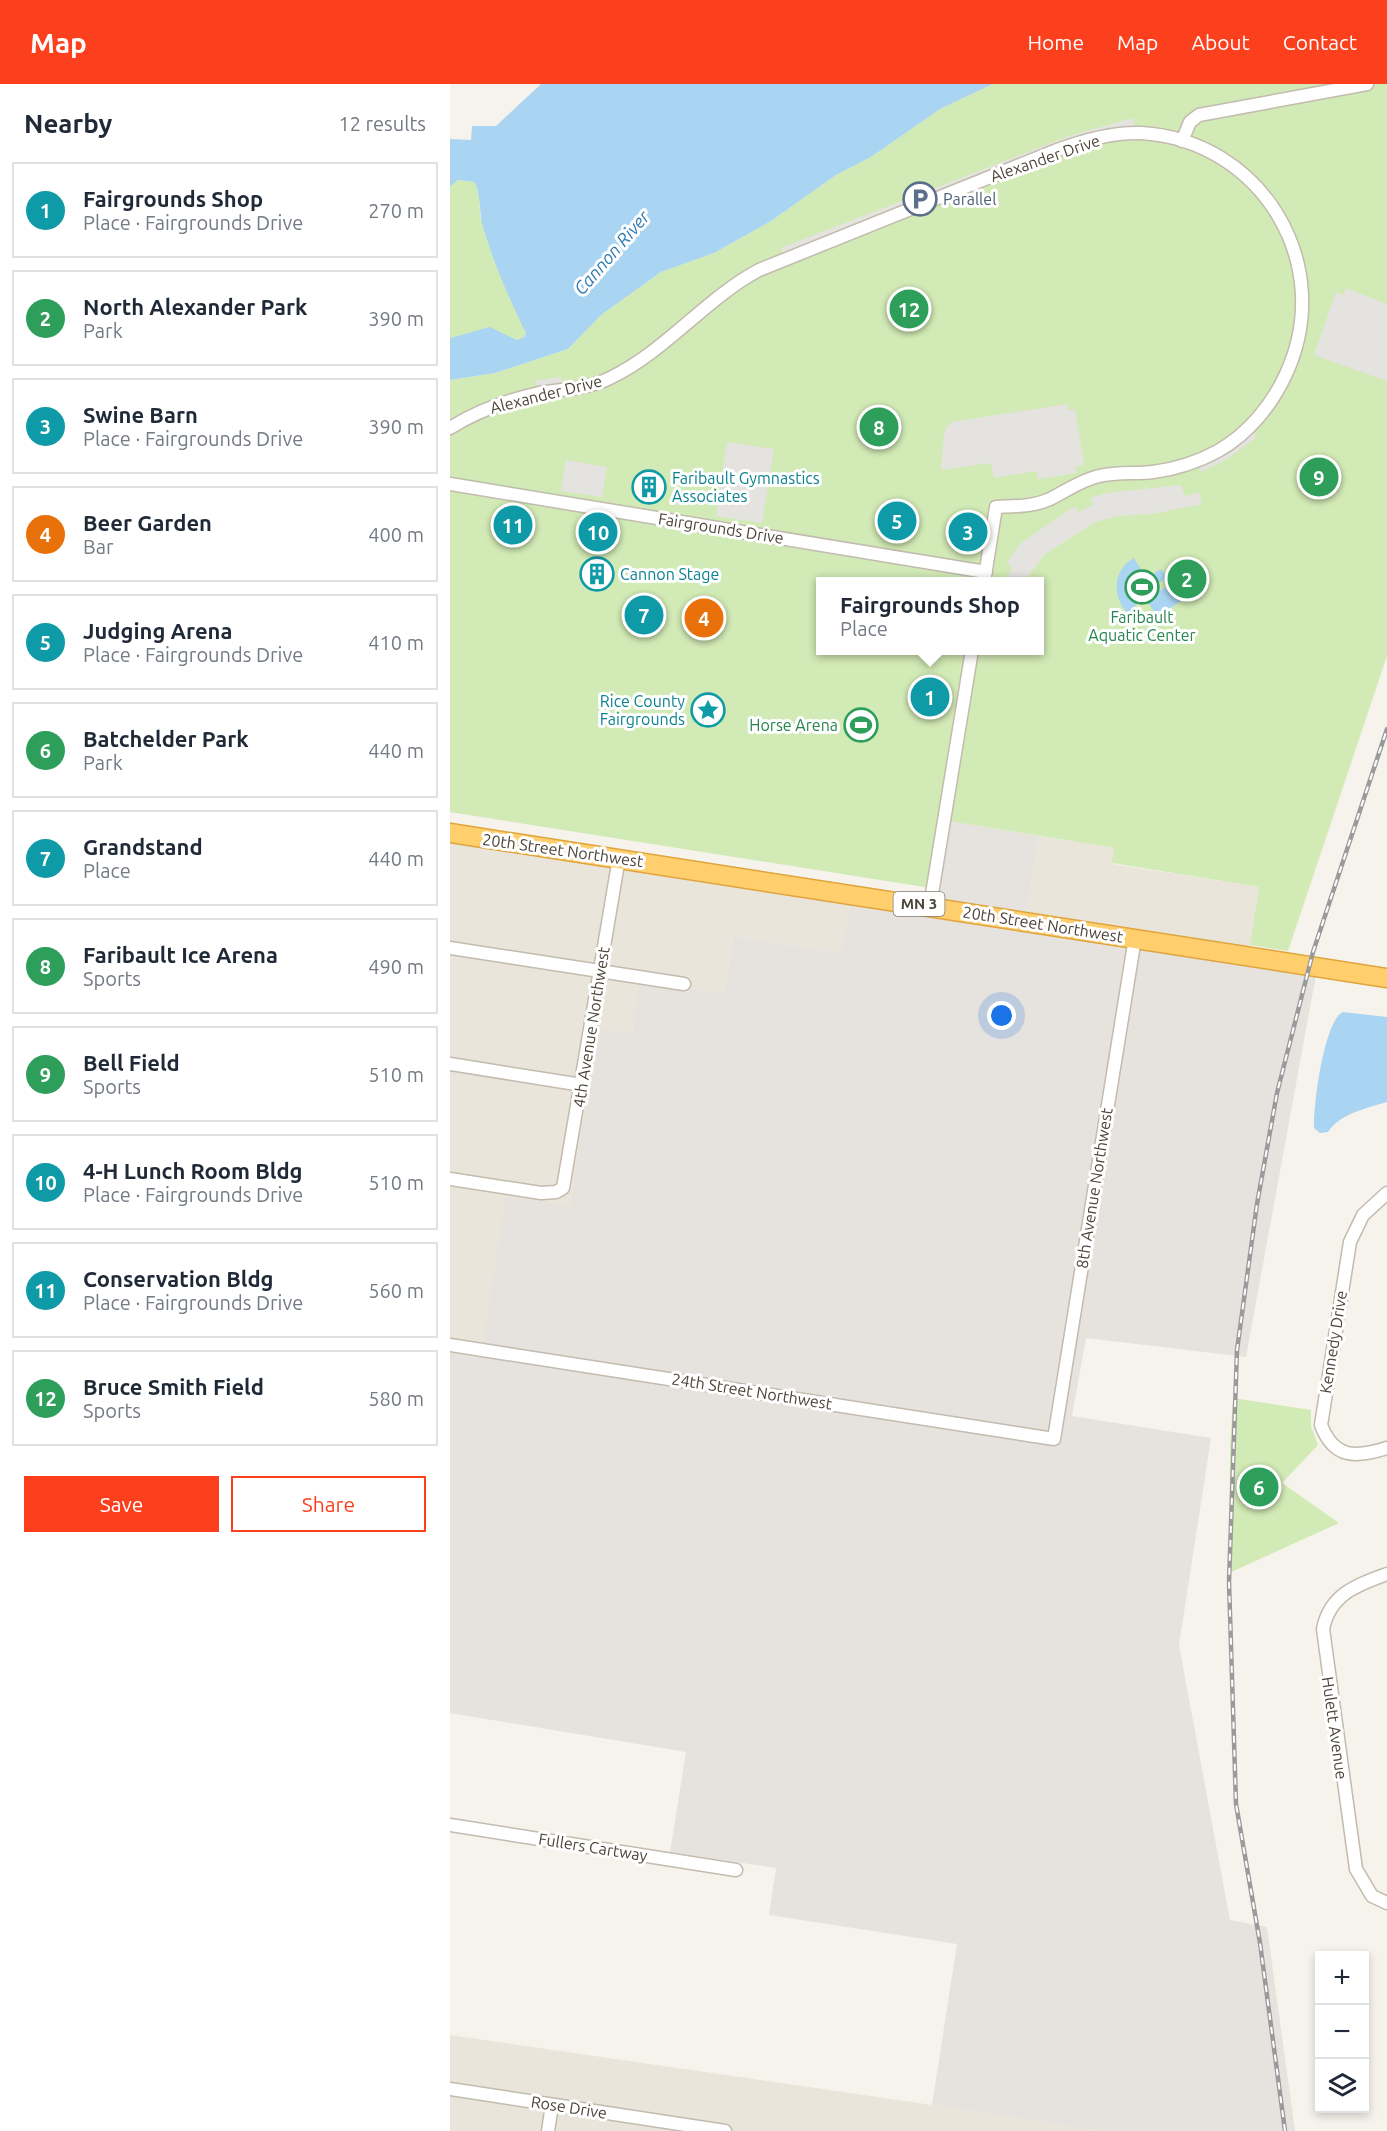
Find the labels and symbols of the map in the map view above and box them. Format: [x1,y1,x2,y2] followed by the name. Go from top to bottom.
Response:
[988,131,1102,185] street label: Alexander Drive
[902,181,938,217] parking icon: Parallel
[943,190,996,208] place label: Parallel
[569,206,654,298] water label: Cannon River
[890,286,928,332] pin: 12
[488,371,604,417] street label: Alexander Drive
[860,404,898,450] pin: 8
[1300,454,1338,500] pin: 9
[631,469,667,505] building icon: Faribault Gymnastics Associates
[672,469,820,505] place label: Faribault Gymnastics Associates
[878,498,916,544] pin: 5
[494,502,532,548] pin: 11
[657,509,785,547] street label: Fairgrounds Drive
[578,510,618,554] pin: 10
[948,510,988,554] pin: 3
[579,556,615,592] building icon: Cannon Stage
[1168,556,1206,602] pin: 2
[620,565,719,583] place label: Cannon Stage
[1124,569,1160,605] sports icon: Faribault Aquatic Center
[624,592,664,638] pin: 7
[684,596,724,640] pin: 4
[1088,608,1196,644] place label: Faribault Aquatic Center
[910,674,950,720] pin: 1
[600,692,685,728] place label: Rice County Fairgrounds
[690,692,726,728] place icon: Rice County Fairgrounds
[843,707,879,743] sports icon: Horse Arena
[749,716,838,734] place label: Horse Arena
[481,830,645,870] street label: 20th Street Northwest
[894,892,944,916] road number: MN 3
[961,902,1125,946] street label: 20th Street Northwest
[569,945,613,1109] street label: 4th Avenue Northwest
[987,1001,1016,1030] your location
[1072,1106,1116,1270] street label: 8th Avenue Northwest
[1316,1289,1350,1395] street label: Kennedy Drive
[670,1369,834,1413] street label: 24th Street Northwest
[1240,1464,1278,1510] pin: 6
[1319,1676,1351,1780] street label: Hulett Avenue
[537,1830,649,1865] street label: Fullers Cartway
[530,2092,608,2122] street label: Rose Drive

